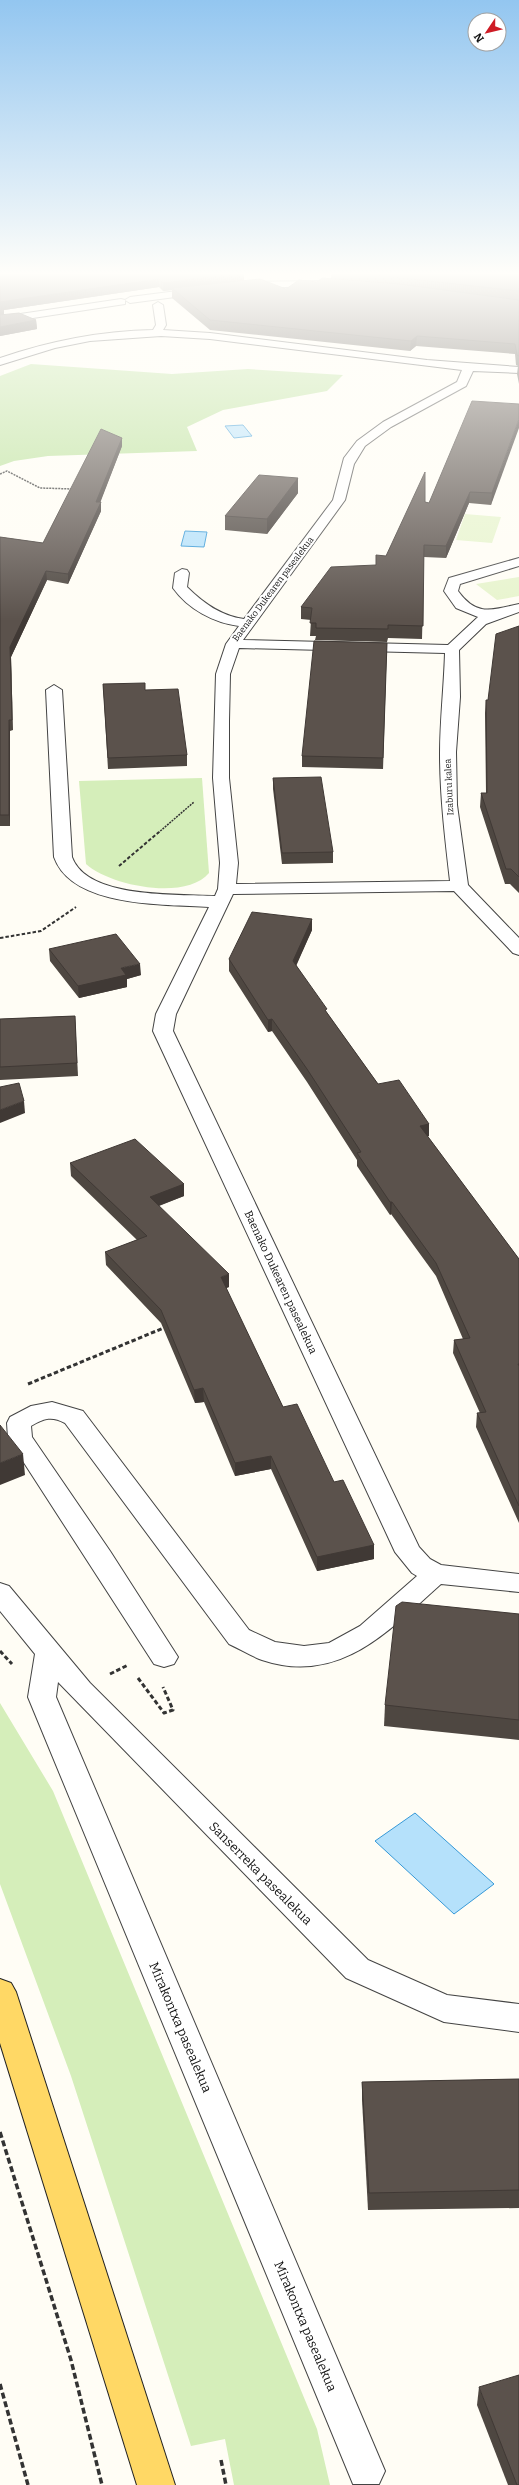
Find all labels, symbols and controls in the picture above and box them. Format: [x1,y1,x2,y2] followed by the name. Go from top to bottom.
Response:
[467,12,507,52] north arrow
[471,30,487,45] text: N
[230,535,316,643] street label: Baenako Dukearen pasealekua
[443,758,455,816] street label: Izaburu kalea
[242,1209,320,1356] street label: Baenako Dukearen pasealekua
[206,1819,315,1928] street label: Sanserreka pasealekua
[146,1960,215,2095] street label: Mirakontxa pasealekua
[271,2259,340,2394] street label: Mirakontxa pasealekua

